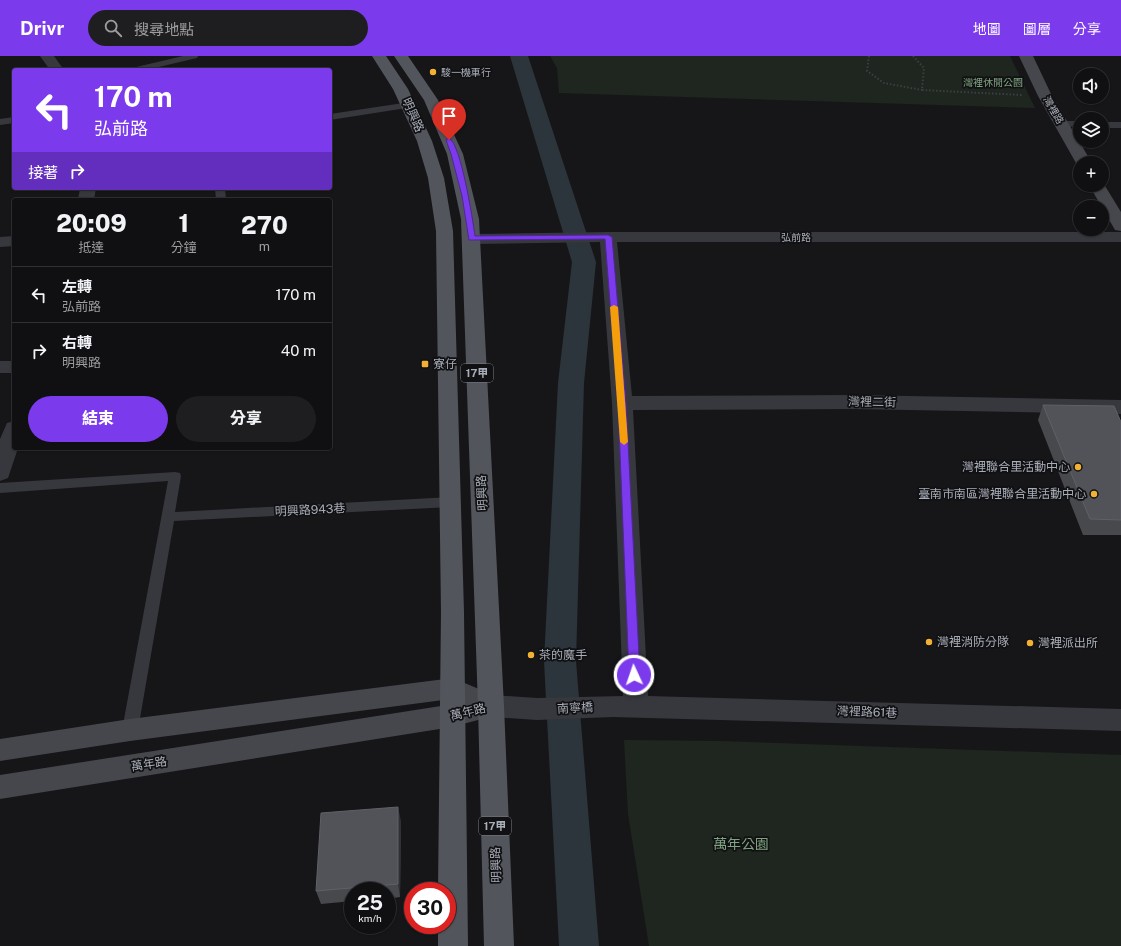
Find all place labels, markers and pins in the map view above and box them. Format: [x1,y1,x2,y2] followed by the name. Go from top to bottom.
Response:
[441,66,491,78] place label: 駿一機車行
[428,67,438,77] marker: 駿一機車行
[432,99,466,140] pin
[433,357,457,371] place label: 寮仔
[420,359,430,369] marker: 寮仔
[962,460,1070,474] place label: 灣裡聯合里活動中心
[1073,462,1083,472] marker: 灣裡聯合里活動中心
[918,487,1086,501] place label: 臺南市南區灣裡聯合里活動中心
[1089,489,1099,499] marker: 臺南市南區灣裡聯合里活動中心
[937,635,1009,649] place label: 灣裡消防分隊
[1038,636,1098,650] place label: 灣裡派出所
[924,637,934,647] marker: 灣裡消防分隊
[1025,638,1035,648] marker: 灣裡派出所
[539,648,587,662] place label: 茶的魔手
[526,650,536,660] marker: 茶的魔手

